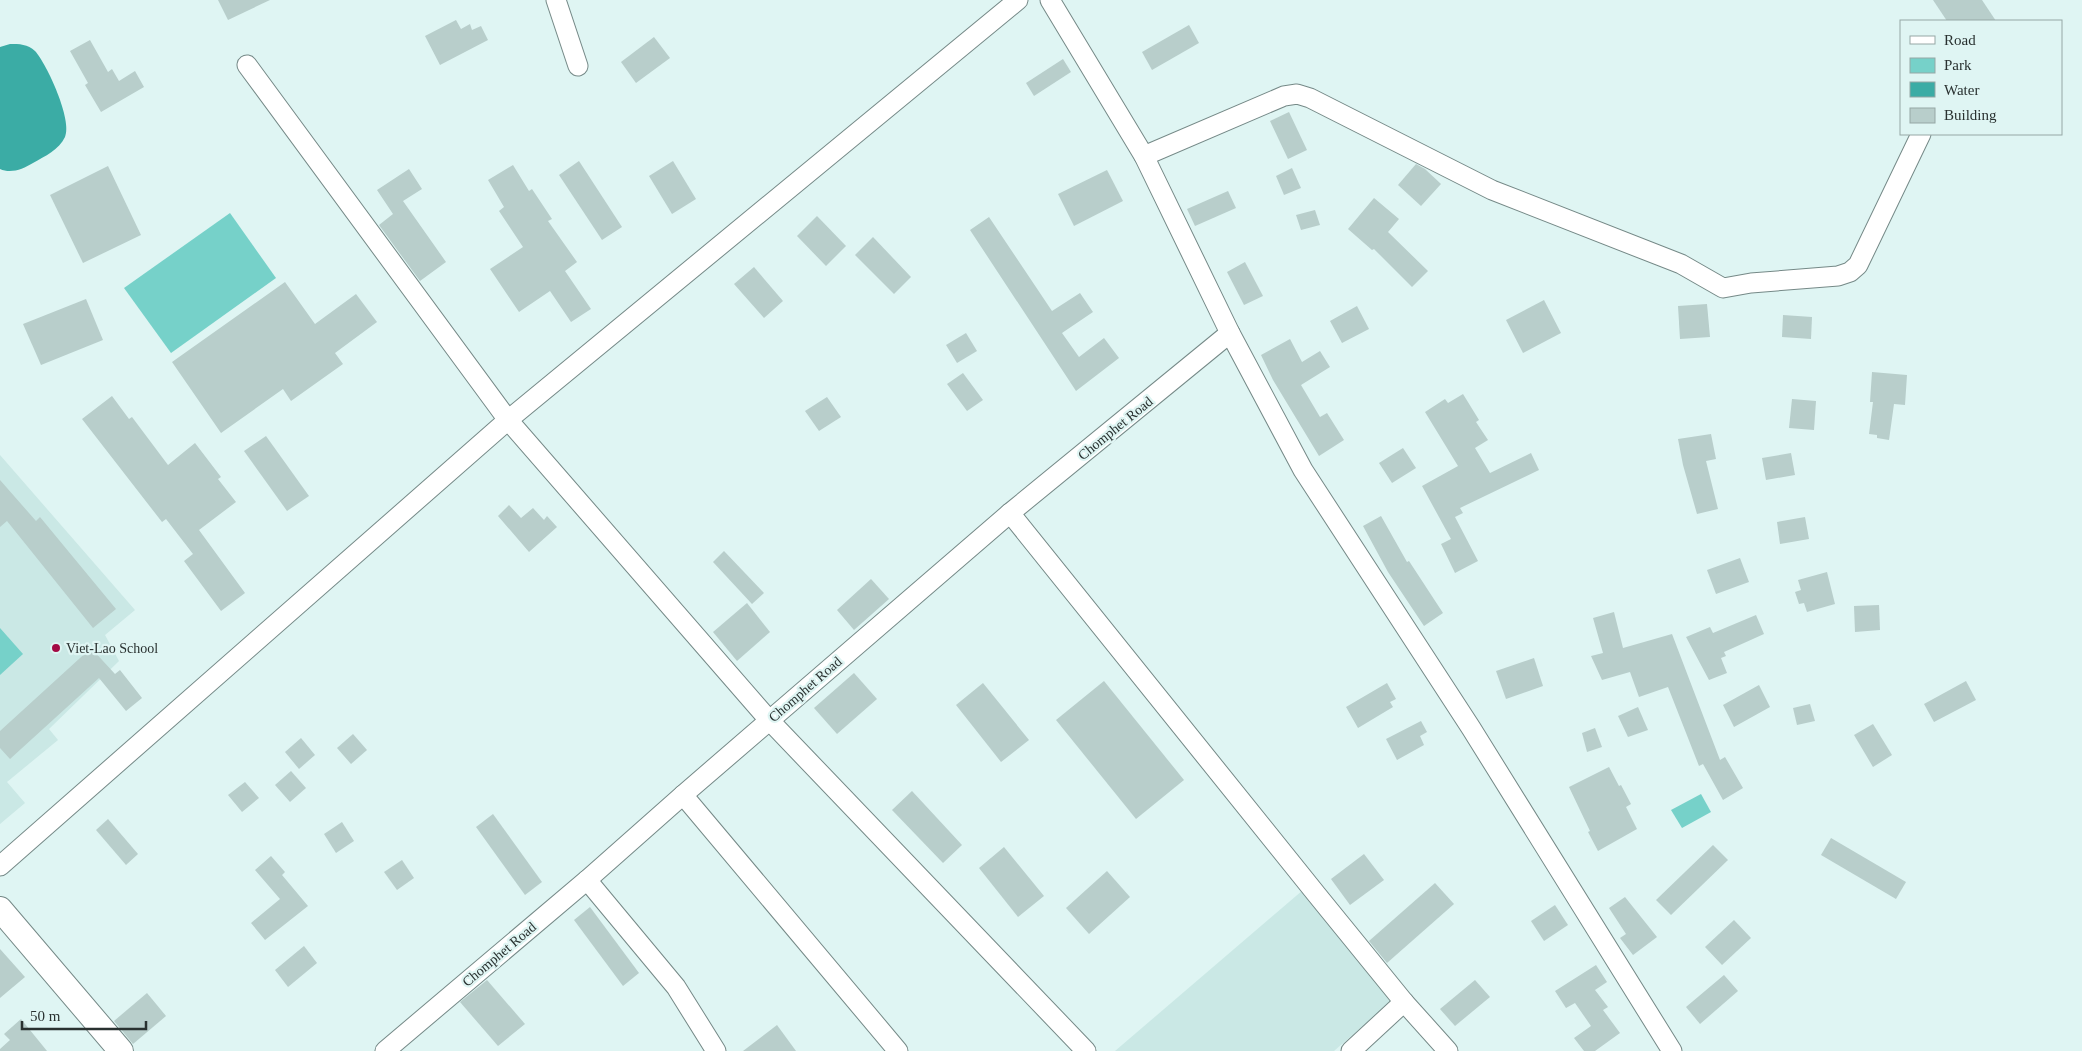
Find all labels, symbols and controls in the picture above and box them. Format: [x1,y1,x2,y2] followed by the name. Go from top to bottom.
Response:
[1900,20,2062,135] legend
[1944,32,1976,48] text: Road
[1944,57,1972,73] text: Park
[1944,82,1979,98] text: Water
[1944,107,1997,123] text: Building
[1075,394,1156,463] street label: Chomphet Road
[66,641,158,656] place label: Viet-Lao School
[50,642,62,654] marker: Viet-Lao School
[766,654,845,725] street label: Chomphet Road
[459,919,539,990] street label: Chomphet Road
[22,998,146,1030] scale bar
[30,1008,61,1024] text: 50 m

